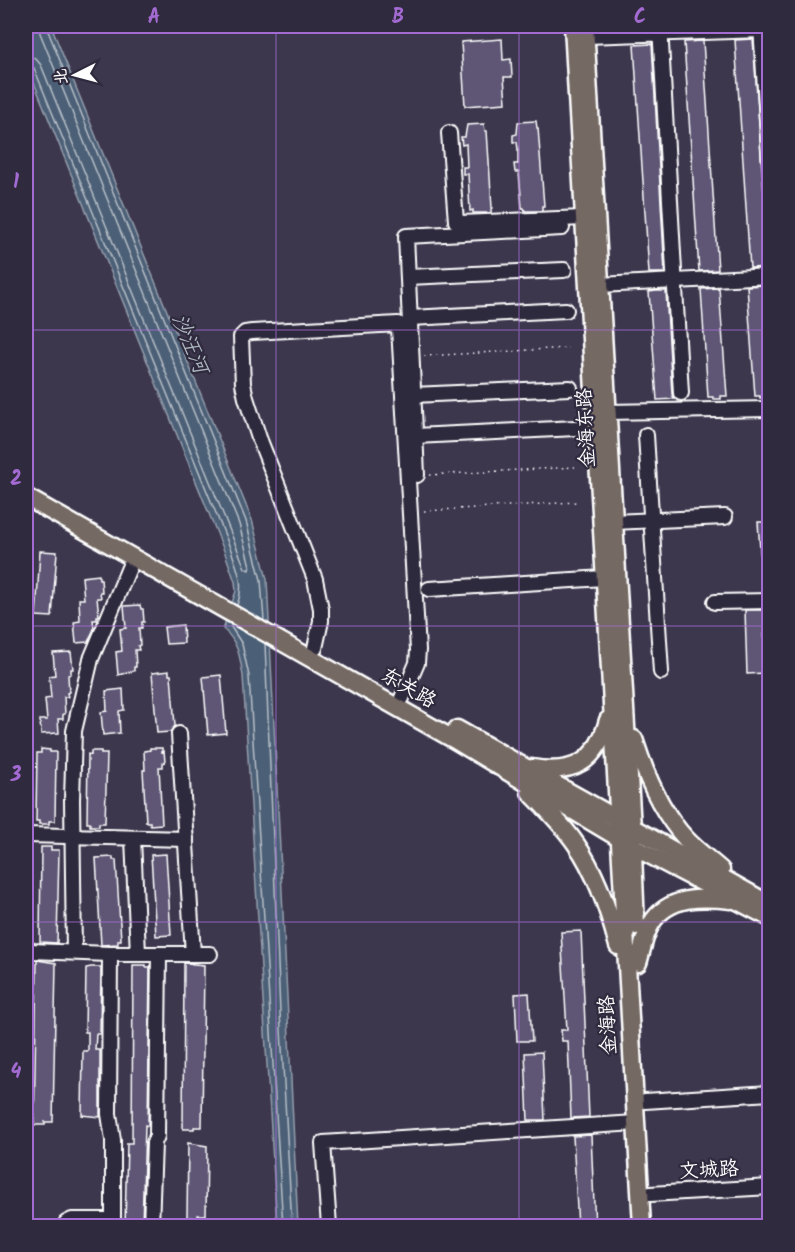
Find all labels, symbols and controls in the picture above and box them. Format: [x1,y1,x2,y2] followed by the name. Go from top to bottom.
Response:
[148,2,160,34] text: A
[392,2,404,34] text: B
[634,2,646,34] text: C
[45,45,105,105] north arrow
[48,67,75,86] text: 北
[13,167,19,199] text: 1
[162,309,218,382] water label: 沙汪河
[569,386,605,469] street label: 金海东路
[10,464,22,496] text: 2
[374,660,443,718] street label: 东关路
[10,760,22,792] text: 3
[591,993,627,1056] street label: 金海路
[11,1057,22,1089] text: 4
[678,1153,741,1189] street label: 文城路

